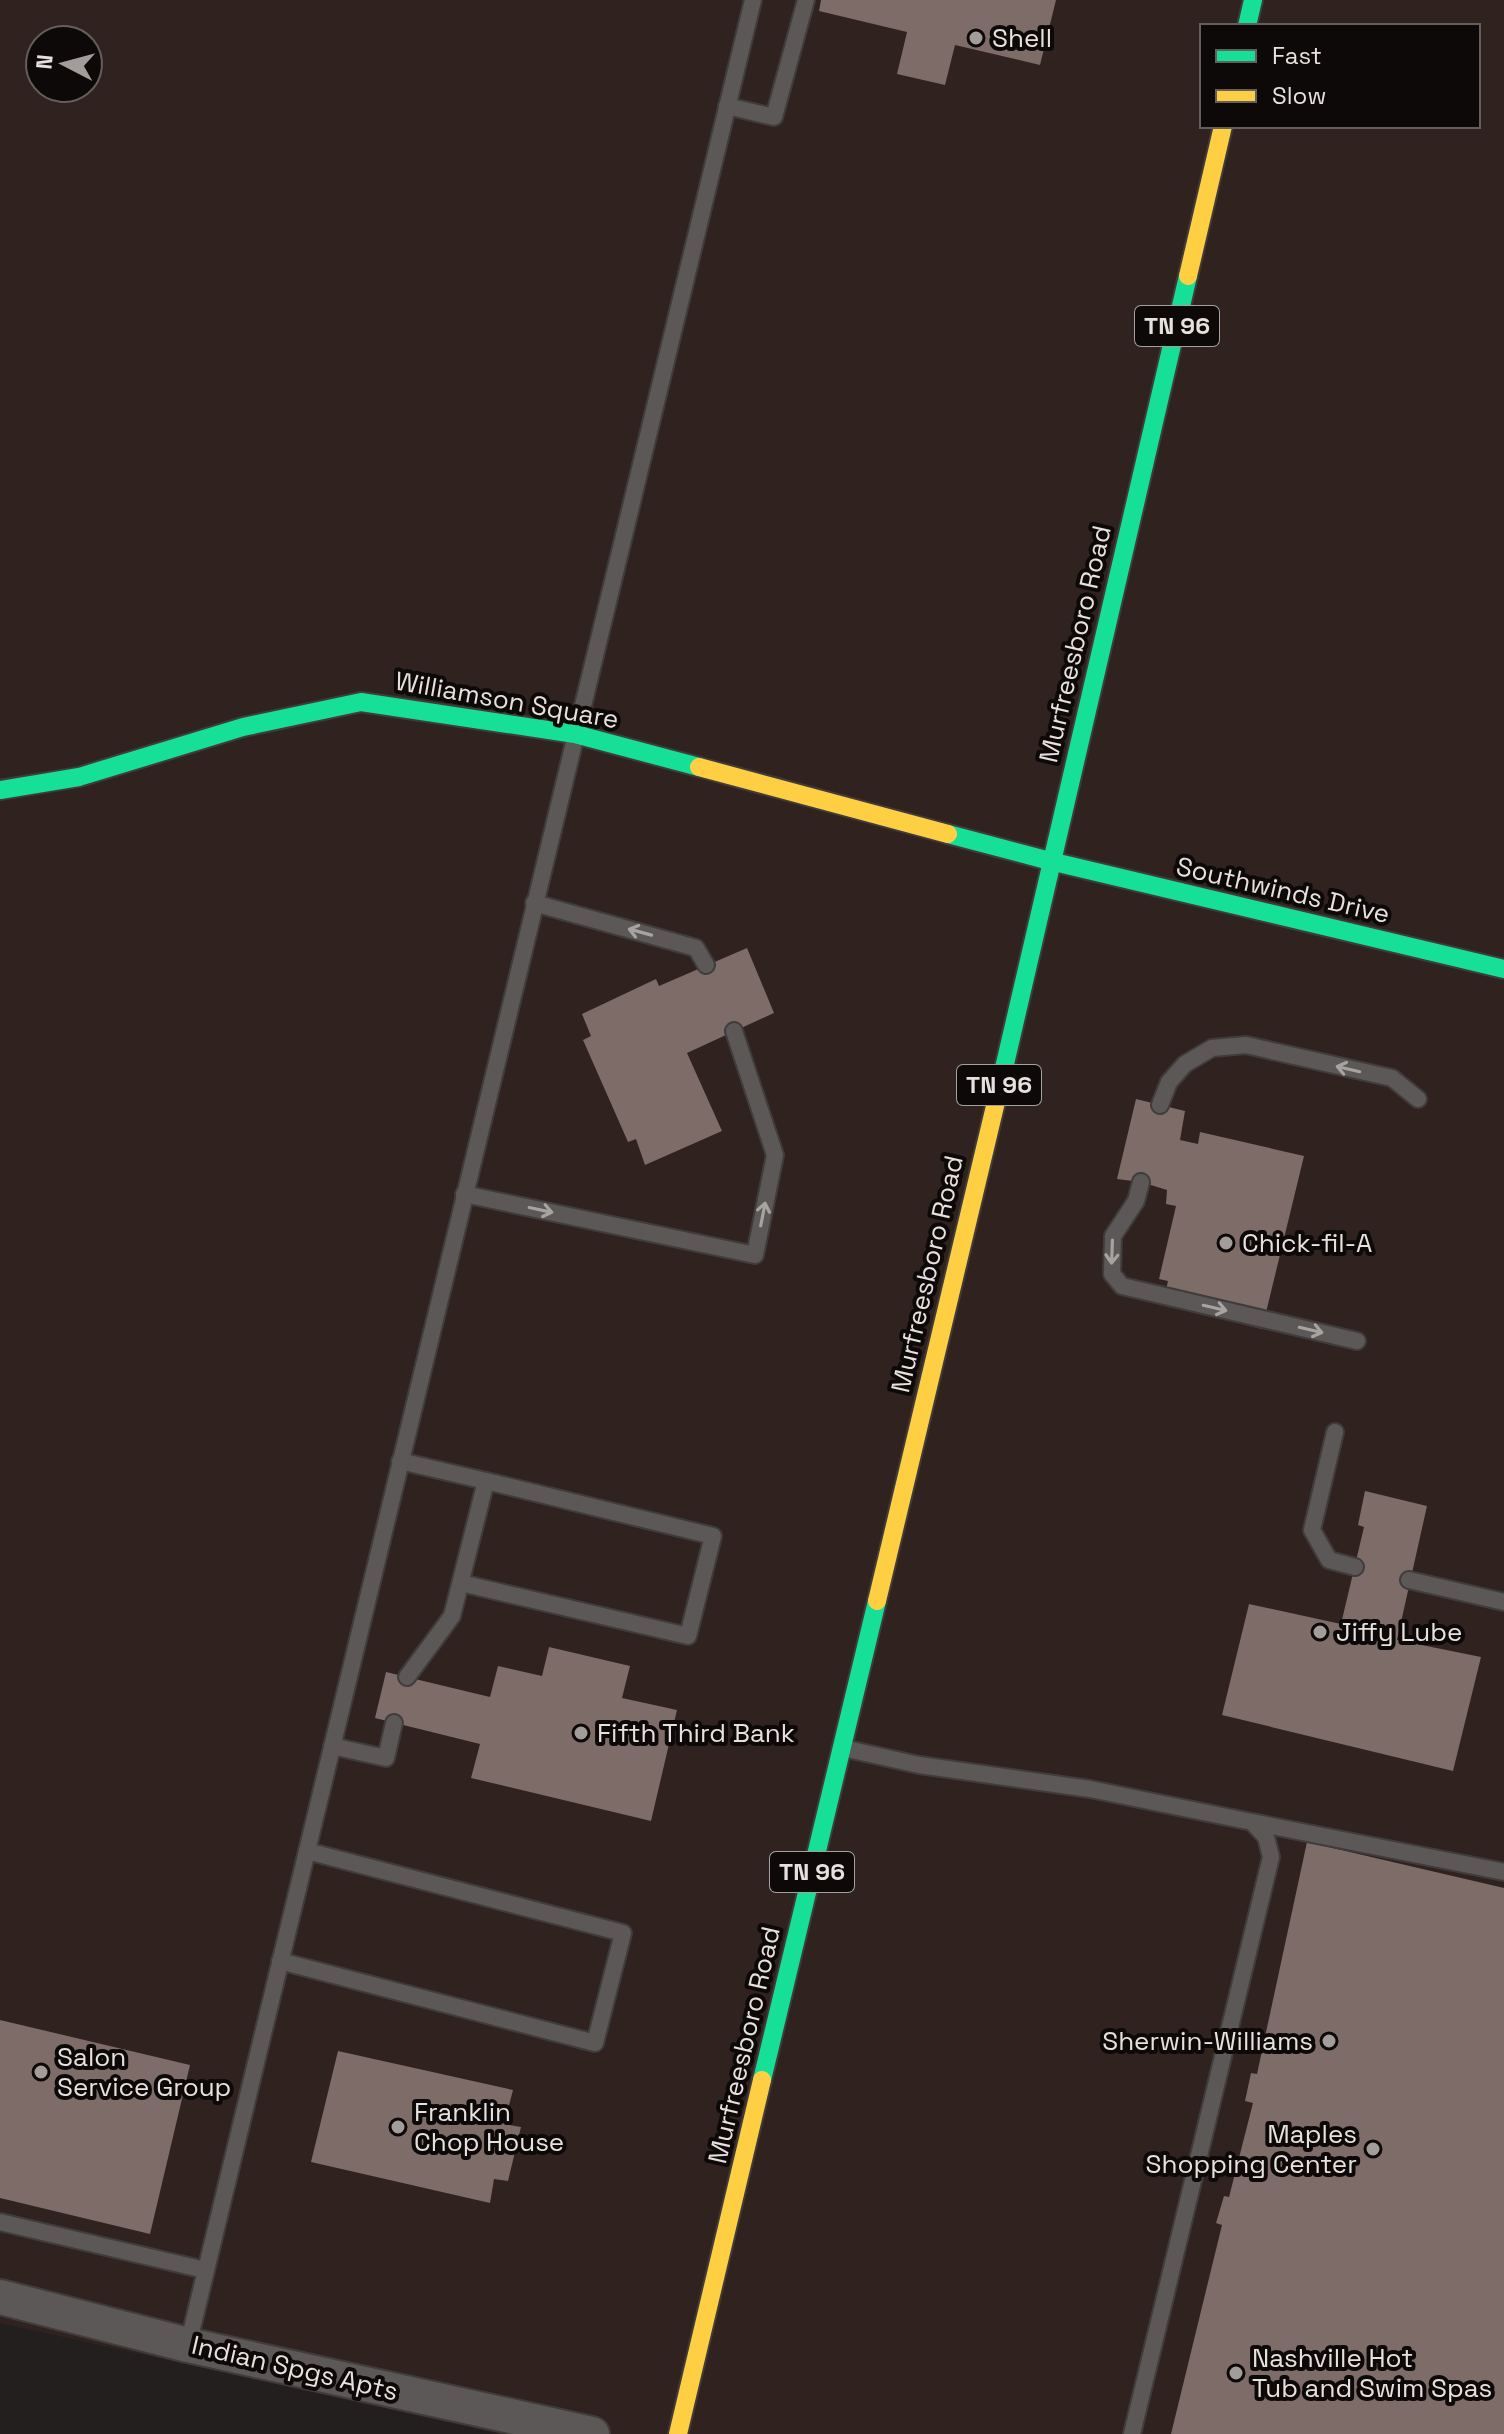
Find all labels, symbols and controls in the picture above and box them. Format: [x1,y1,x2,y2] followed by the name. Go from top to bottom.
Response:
[992,21,1052,55] place label: Shell
[24,24,104,104] north arrow
[1200,24,1480,128] legend
[967,29,985,47] marker: Shell
[1272,40,1322,71] text: Fast
[29,53,59,71] text: N
[1272,80,1326,111] text: Slow
[1135,306,1219,346] road number: TN 96
[1031,522,1119,766] street label: Murfreesboro Road
[393,664,621,736] street label: Williamson Square
[1173,849,1393,931] street label: Southwinds Drive
[628,924,654,939] one-way arrow
[1336,1061,1362,1076] one-way arrow
[957,1065,1041,1105] road number: TN 96
[883,1152,971,1396] street label: Murfreesboro Road
[756,1202,771,1227] one-way arrow
[527,1203,553,1218] one-way arrow
[1242,1226,1372,1260] place label: Chick-fil-A
[1217,1234,1235,1252] marker: Chick-fil-A
[1105,1238,1120,1265] one-way arrow
[1202,1301,1227,1316] one-way arrow
[1298,1323,1323,1338] one-way arrow
[1336,1615,1462,1649] place label: Jiffy Lube
[1311,1623,1329,1641] marker: Jiffy Lube
[597,1716,795,1750] place label: Fifth Third Bank
[572,1724,590,1742] marker: Fifth Third Bank
[770,1852,854,1892] road number: TN 96
[700,1923,788,2167] street label: Murfreesboro Road
[1102,2024,1313,2058] place label: Sherwin-Williams
[1320,2032,1338,2050] marker: Sherwin-Williams
[57,2040,231,2104] place label: Salon Service Group
[32,2063,50,2081] marker: Salon Service Group
[414,2095,564,2159] place label: Franklin Chop House
[1146,2117,1357,2181] place label: Maples Shopping Center
[389,2118,407,2136] marker: Franklin Chop House
[1364,2140,1382,2158] marker: Maples Shopping Center
[189,2328,401,2408] street label: Indian Spgs Apts
[1252,2341,1492,2405] place label: Nashville Hot Tub and Swim Spas
[1227,2364,1245,2382] marker: Nashville Hot Tub and Swim Spas

